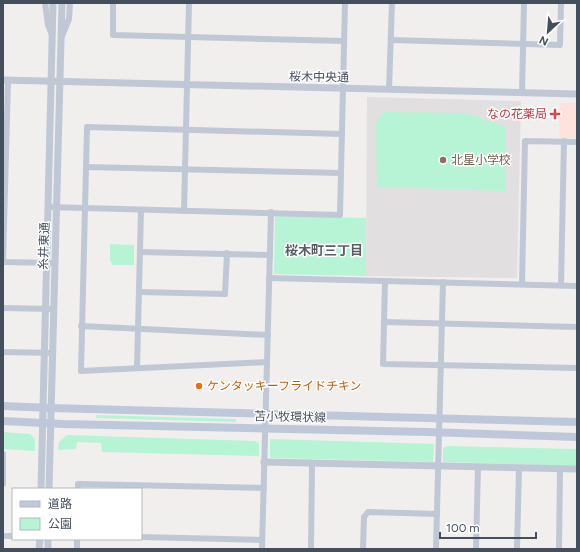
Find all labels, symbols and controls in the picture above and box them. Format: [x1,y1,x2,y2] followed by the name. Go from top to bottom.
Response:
[528,12,568,52] north arrow
[537,33,551,48] text: N
[289,69,349,85] street label: 桜木中央通
[487,107,547,121] place label: なの花薬局
[550,109,560,119] marker: なの花薬局
[451,153,511,167] place label: 北星小学校
[438,155,448,165] marker: 北星小学校
[36,222,52,270] street label: 糸井東通
[285,243,363,258] district label: 桜木町三丁目
[207,379,362,393] place label: ケンタッキーフライドチキン
[194,381,204,391] marker: ケンタッキーフライドチキン
[254,409,326,425] street label: 苫小牧環状線
[12,488,142,540] legend
[48,497,72,511] text: 道路
[440,514,536,540] scale bar
[48,517,72,531] text: 公園
[446,521,480,535] text: 100 m

